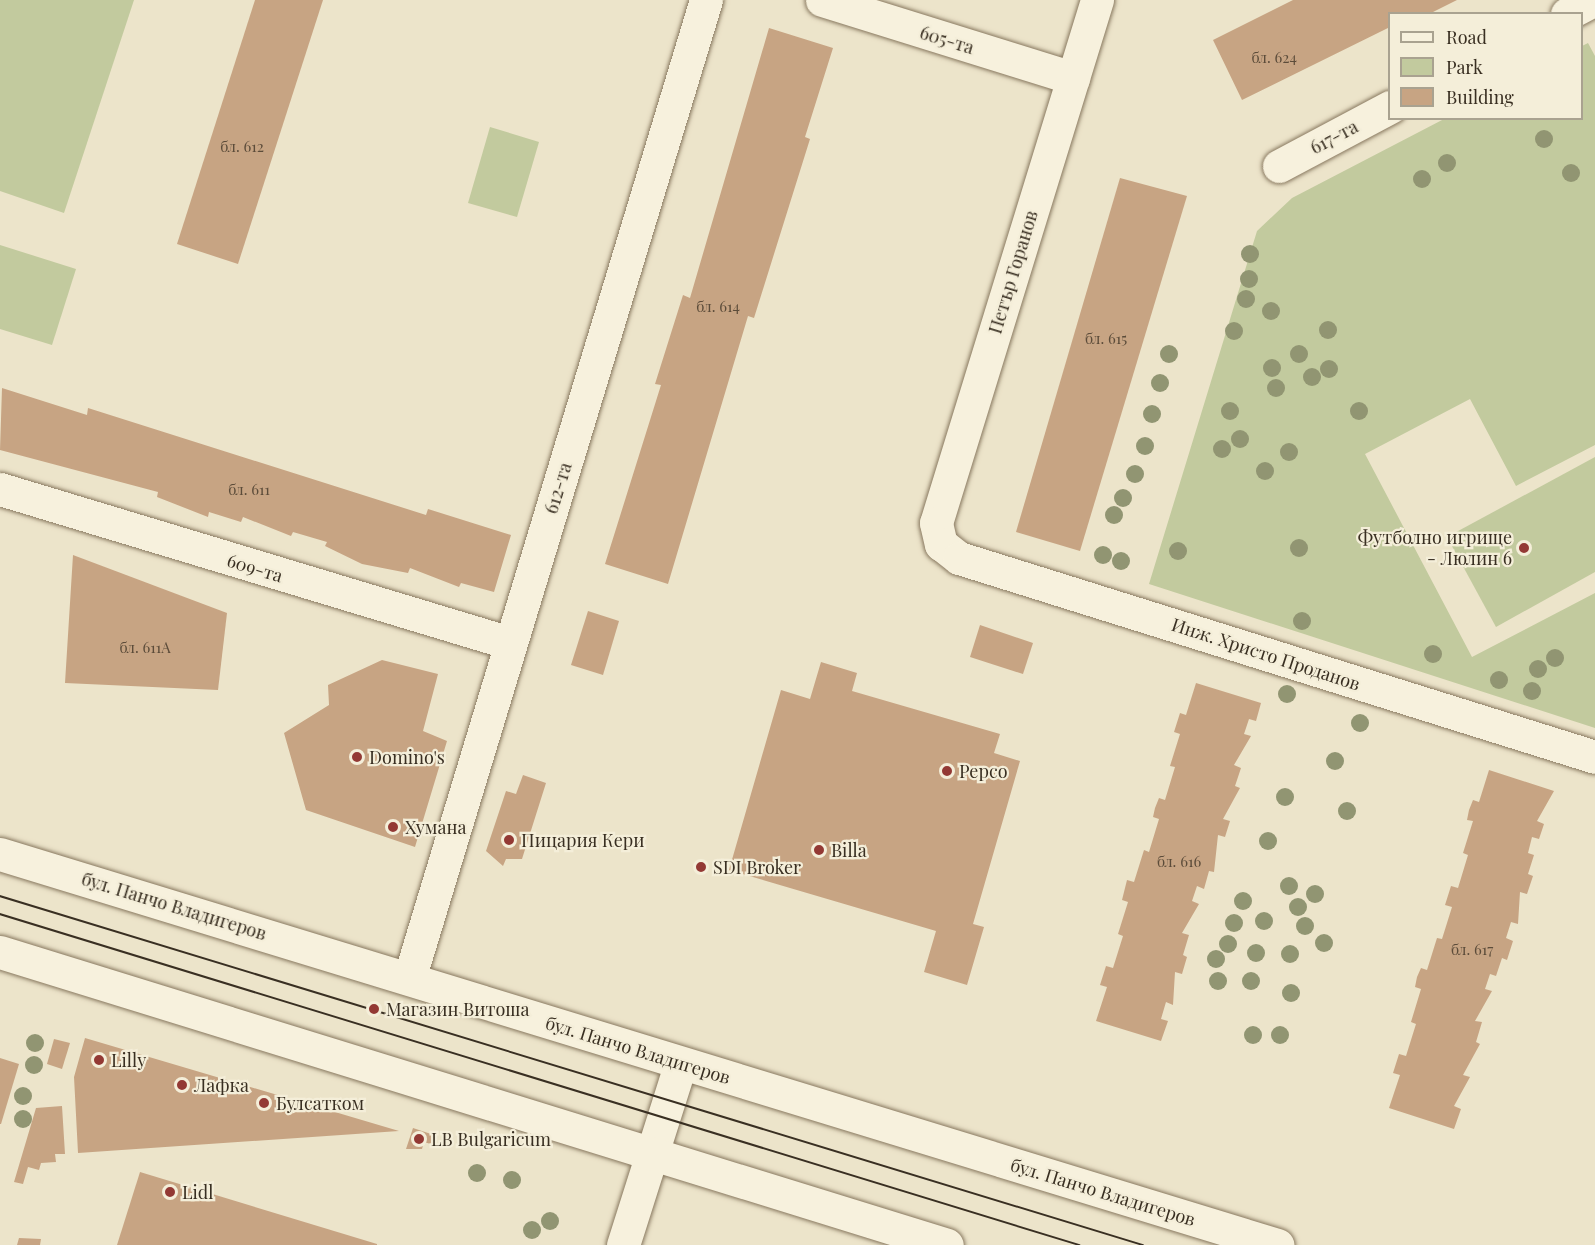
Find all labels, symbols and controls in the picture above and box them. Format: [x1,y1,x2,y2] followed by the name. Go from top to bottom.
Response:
[1388,12,1583,120] legend
[917,22,977,58] street label: 605-та
[1446,25,1487,49] text: Road
[1251,49,1297,67] house number: бл. 624
[1446,55,1483,79] text: Park
[1446,85,1514,109] text: Building
[1306,115,1362,159] street label: 617-та
[220,138,264,156] house number: бл. 612
[984,208,1042,336] street label: Петър Горанов
[696,298,740,316] house number: бл. 614
[1085,330,1127,348] house number: бл. 615
[540,460,576,516] street label: 612-та
[228,481,270,499] house number: бл. 611
[1358,527,1512,570] place label: Футболно игрище - Люлин 6
[1517,541,1531,555] marker: Футболно игрище - Люлин 6
[224,549,286,587] street label: 609-та
[1169,613,1363,695] street label: Инж. Христо Проданов
[119,639,171,657] house number: бл. 611А
[369,746,445,768] place label: Domino's
[350,750,364,764] marker: Domino's
[959,760,1008,782] place label: Pepco
[940,764,954,778] marker: Pepco
[405,816,466,838] place label: Хумана
[386,820,400,834] marker: Хумана
[521,829,645,851] place label: Пицария Кери
[502,833,516,847] marker: Пицария Кери
[831,839,867,861] place label: Billa
[812,843,826,857] marker: Billa
[1157,853,1201,871] house number: бл. 616
[713,856,801,878] place label: SDI Broker
[694,860,708,874] marker: SDI Broker
[79,868,269,944] street label: бул. Панчо Владигеров
[1451,941,1493,959] house number: бл. 617
[386,998,530,1020] place label: Магазин Витоша
[367,1002,381,1016] marker: Магазин Витоша
[543,1012,733,1088] street label: бул. Панчо Владигеров
[111,1049,146,1071] place label: Lilly
[92,1053,106,1067] marker: Lilly
[194,1074,249,1096] place label: Лафка
[175,1078,189,1092] marker: Лафка
[276,1092,364,1114] place label: Булсатком
[257,1096,271,1110] marker: Булсатком
[431,1128,551,1150] place label: LB Bulgaricum
[412,1132,426,1146] marker: LB Bulgaricum
[1008,1154,1198,1230] street label: бул. Панчо Владигеров
[182,1181,213,1203] place label: Lidl
[163,1185,177,1199] marker: Lidl

